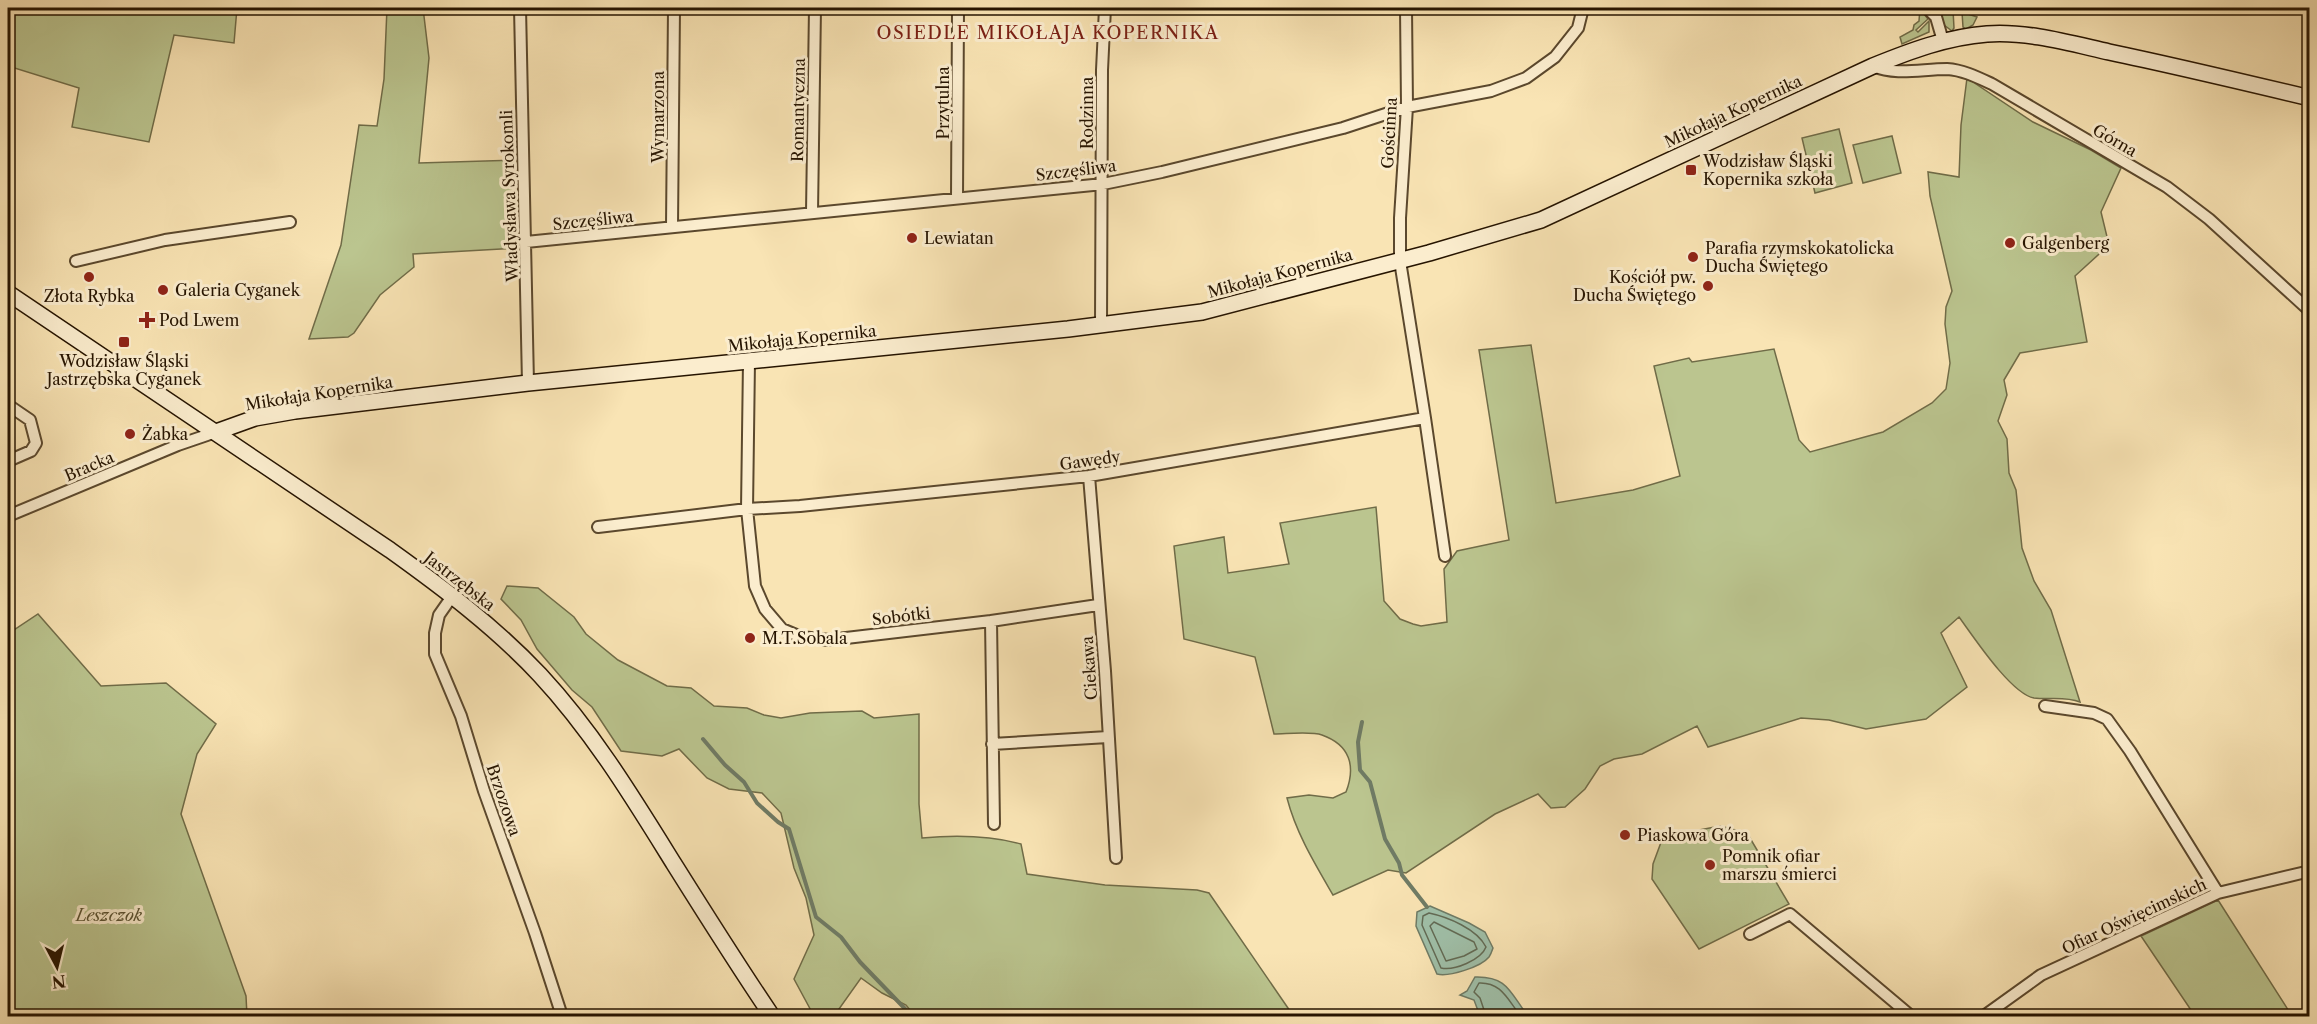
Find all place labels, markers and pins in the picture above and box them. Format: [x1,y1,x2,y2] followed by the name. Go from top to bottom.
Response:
[1702,151,1834,189] place label: Wodzisław Śląski Kopernika szkoła
[1684,163,1698,177] marker: Wodzisław Śląski Kopernika szkoła
[924,228,994,248] place label: Lewiatan
[905,231,919,245] marker: Lewiatan
[2022,233,2110,253] place label: Galgenberg
[2003,236,2017,250] marker: Galgenberg
[1705,238,1894,276] place label: Parafia rzymskokatolicka Ducha Świętego
[1686,250,1700,264] marker: Parafia rzymskokatolicka Ducha Świętego
[1573,267,1696,305] place label: Kościół pw. Ducha Świętego
[82,270,96,284] marker: Złota Rybka
[1701,279,1715,293] marker: Kościół pw. Ducha Świętego
[175,280,301,300] place label: Galeria Cyganek
[156,283,170,297] marker: Galeria Cyganek
[44,286,135,306] place label: Złota Rybka
[159,310,240,330] place label: Pod Lwem
[140,313,154,327] marker: Pod Lwem
[117,335,131,349] marker: Wodzisław Śląski Jastrzębska Cyganek
[44,351,202,389] place label: Wodzisław Śląski Jastrzębska Cyganek
[142,424,189,444] place label: Żabka
[123,427,137,441] marker: Żabka
[762,628,848,648] place label: M.T.Sobala
[743,631,757,645] marker: M.T.Sobala
[1637,825,1749,845] place label: Piaskowa Góra
[1618,828,1632,842] marker: Piaskowa Góra
[1722,846,1837,884] place label: Pomnik ofiar marszu śmierci
[1703,858,1717,872] marker: Pomnik ofiar marszu śmierci

